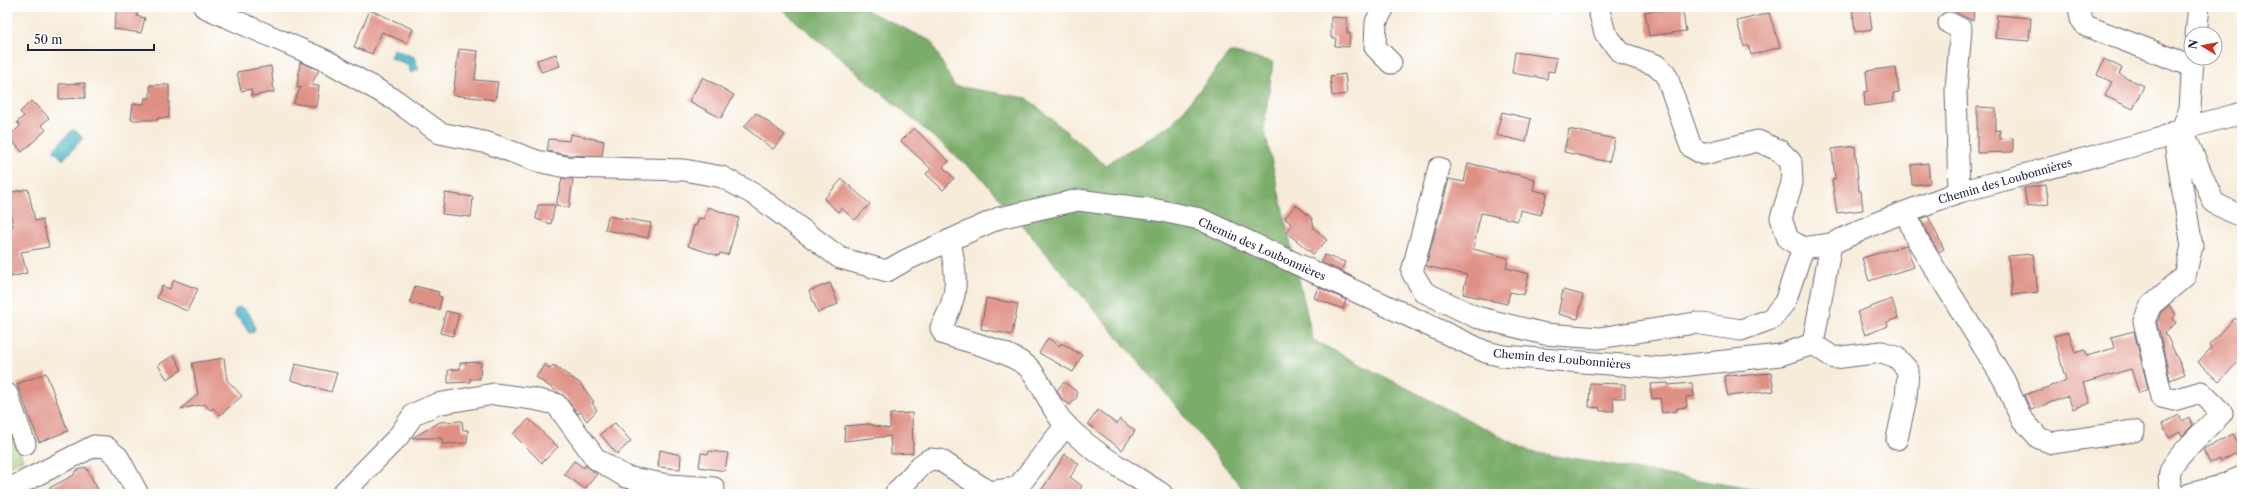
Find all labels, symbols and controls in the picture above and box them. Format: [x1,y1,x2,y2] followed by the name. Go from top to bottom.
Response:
[28,26,154,52] scale bar
[2183,26,2223,66] north arrow
[34,32,63,47] text: 50 m
[2185,38,2201,50] text: N
[1937,155,2074,207] street label: Chemin des Loubonnières
[1196,214,1328,284] street label: Chemin des Loubonnières
[1492,346,1632,372] street label: Chemin des Loubonnières

